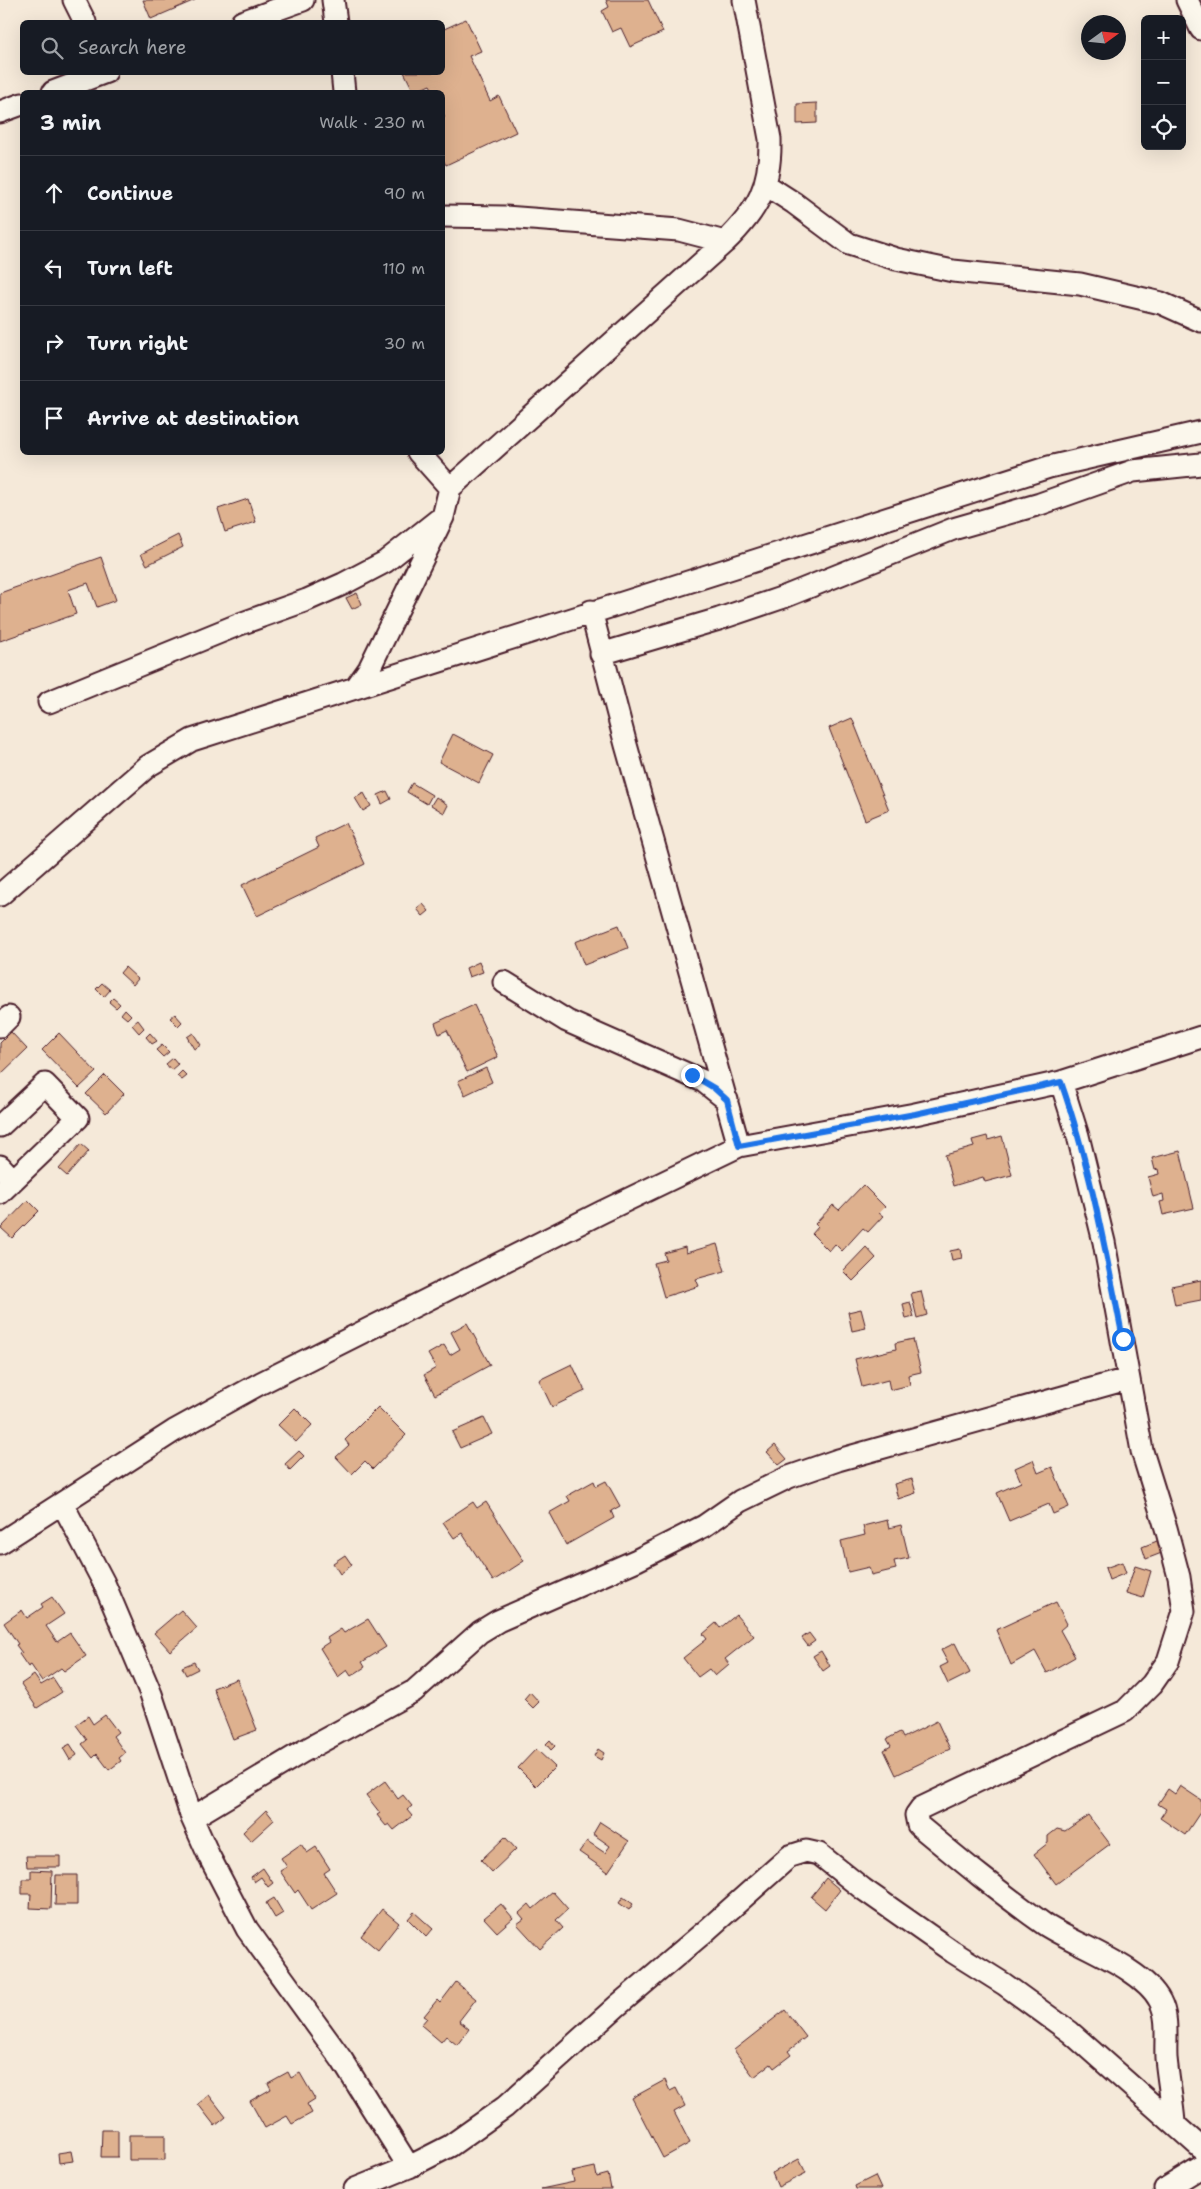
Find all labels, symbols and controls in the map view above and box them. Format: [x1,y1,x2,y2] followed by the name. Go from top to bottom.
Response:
[1081,15,1126,60] north arrow
[1141,15,1186,150] map controls
[1141,15,1186,60] button: +
[20,20,445,75] search box
[38,34,66,62] icon: search
[78,35,187,60] text: Search here
[1141,60,1186,105] button: −
[1141,105,1186,150] button: locate
[40,109,101,137] text: 3 min
[319,112,425,133] text: Walk · 230 m
[40,179,68,207] icon: ahead
[87,181,173,206] text: Continue
[384,183,425,204] text: 90 m
[40,254,68,282] icon: left
[87,256,173,281] text: Turn left
[382,258,425,279] text: 110 m
[40,329,68,357] icon: right
[87,331,188,356] text: Turn right
[384,333,425,354] text: 30 m
[40,404,68,432] icon: arrive
[87,406,299,431] text: Arrive at destination
[681,1064,704,1087] route end
[1112,1328,1135,1351] route start

